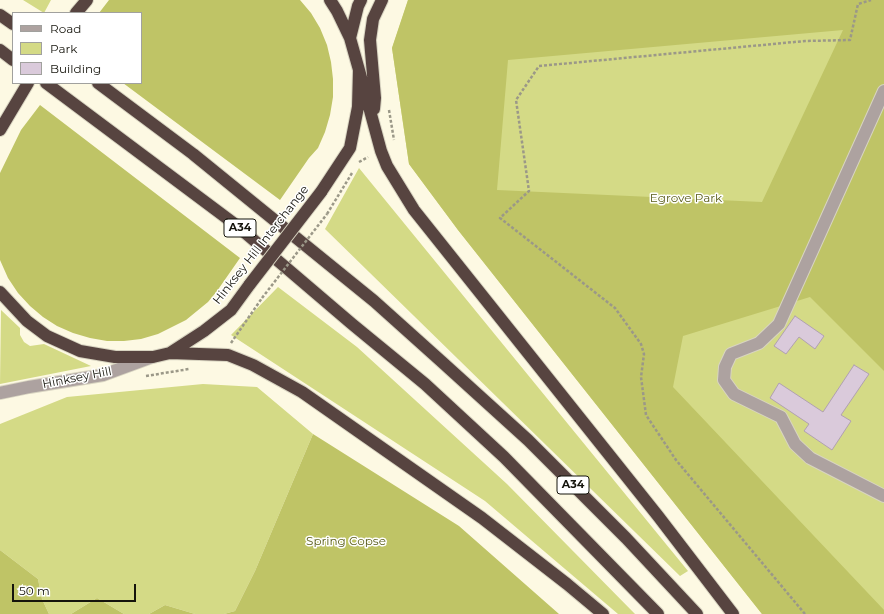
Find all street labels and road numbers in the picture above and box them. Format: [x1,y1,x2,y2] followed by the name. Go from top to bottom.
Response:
[210,183,312,307] street label: Hinksey Hill Interchange
[224,219,256,237] road number: A34
[41,364,113,392] street label: Hinksey Hill
[557,476,589,494] road number: A34

